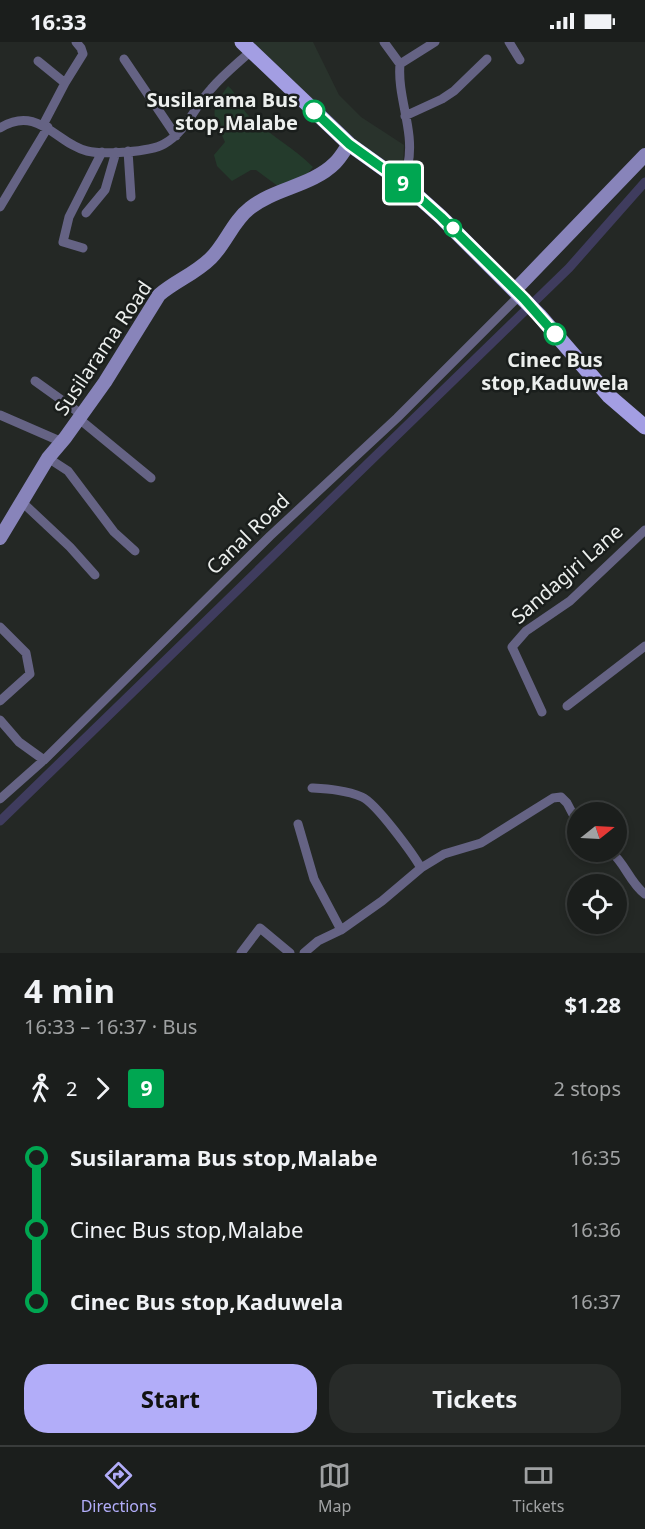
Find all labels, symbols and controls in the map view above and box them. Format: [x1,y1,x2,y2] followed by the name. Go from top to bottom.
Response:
[30,6,87,36] text: 16:33
[146,86,298,136] place label: Susilarama Bus stop,Malabe
[303,100,325,122] marker: Susilarama Bus stop,Malabe
[384,164,422,202] line badge: 9
[397,169,409,197] text: 9
[444,219,462,237] unlabelled marker
[48,275,158,420] street label: Susilarama Road
[544,323,566,345] marker: Cinec Bus stop,Kaduwela
[481,346,629,396] place label: Cinec Bus stop,Kaduwela
[200,487,295,580] street label: Canal Road
[505,518,628,630] street label: Sandagiri Lane
[567,802,627,862] north arrow
[567,802,627,934] map controls
[567,874,627,934] button: locate
[24,968,115,1013] text: 4 min
[564,989,621,1019] text: $1.28
[24,1013,197,1040] text: 16:33 – 16:37 · Bus
[24,1072,57,1105] icon: walk
[86,1072,119,1105] icon: forward
[140,1074,152,1102] text: 9
[66,1075,77,1102] text: 2
[554,1075,621,1102] text: 2 stops
[70,1142,378,1172] text: Susilarama Bus stop,Malabe
[570,1144,621,1171] text: 16:35
[70,1214,304,1244] text: Cinec Bus stop,Malabe
[570,1216,621,1243] text: 16:36
[70,1286,343,1316] text: Cinec Bus stop,Kaduwela
[570,1288,621,1315] text: 16:37
[24,1364,317,1433] button: Start
[329,1364,621,1433] button: Tickets
[81,1459,157,1517] tab: Directions
[318,1459,351,1517] tab: Map
[513,1459,564,1517] tab: Tickets

